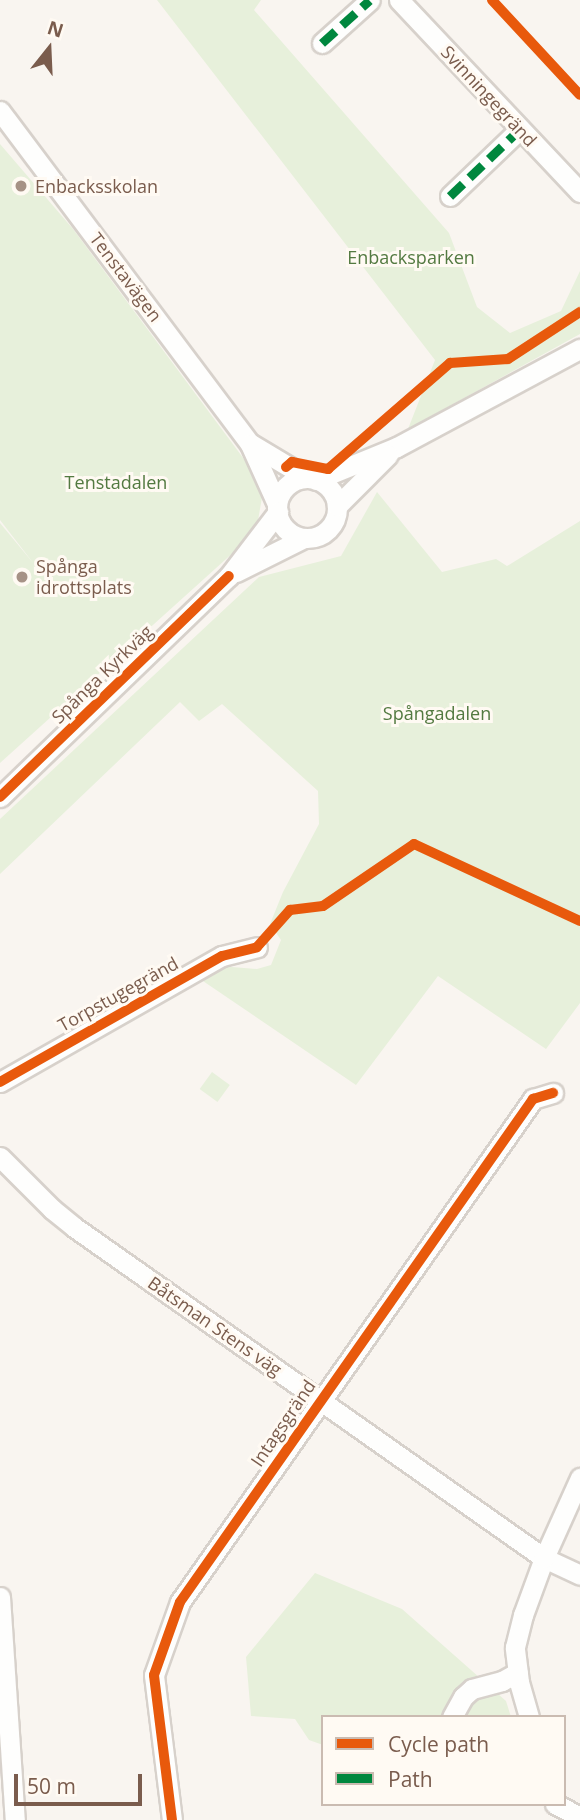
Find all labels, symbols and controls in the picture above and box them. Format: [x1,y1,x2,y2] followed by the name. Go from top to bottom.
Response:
[14,14,84,84] north arrow
[44,14,67,44] text: N
[437,41,541,151] street label: Svinningegränd
[35,175,158,197] place label: Enbacksskolan
[13,178,29,194] marker: Enbacksskolan
[85,228,167,326] street label: Tenstavägen
[347,246,475,268] park label: Enbacksparken
[65,471,167,493] park label: Tenstadalen
[36,556,132,598] place label: Spånga idrottsplats
[14,569,30,585] marker: Spånga idrottsplats
[47,620,157,728] street label: Spånga Kyrkväg
[383,702,491,724] park label: Spångadalen
[54,952,182,1036] street label: Torpstugegränd
[144,1272,286,1380] street label: Båtsman Stens väg
[246,1376,320,1470] street label: Intagsgränd
[321,1715,566,1806] legend
[388,1730,489,1758] text: Cycle path
[18,1760,145,1804] scale bar
[388,1765,433,1793] text: Path
[27,1772,76,1800] text: 50 m

